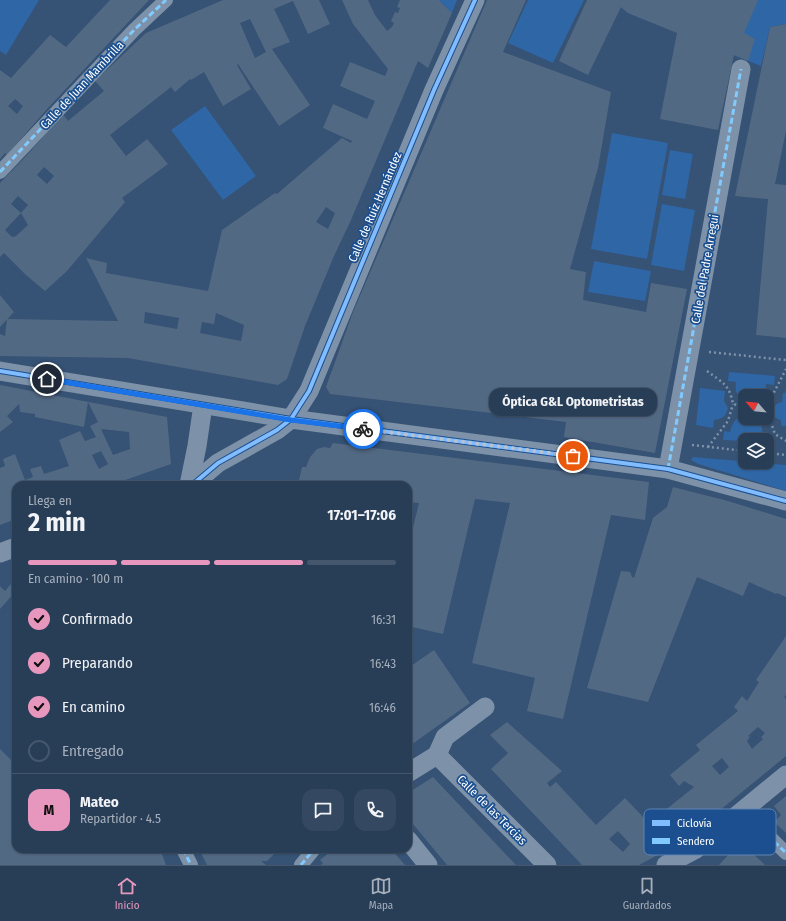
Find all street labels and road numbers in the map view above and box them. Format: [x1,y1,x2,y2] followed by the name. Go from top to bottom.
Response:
[37,38,127,132] street label: Calle de Juan Mambrilla
[345,150,405,264] street label: Calle de Ruiz Hernández
[688,213,722,325] street label: Calle del Padre Arregui
[454,772,530,848] street label: Calle de las Tercias

